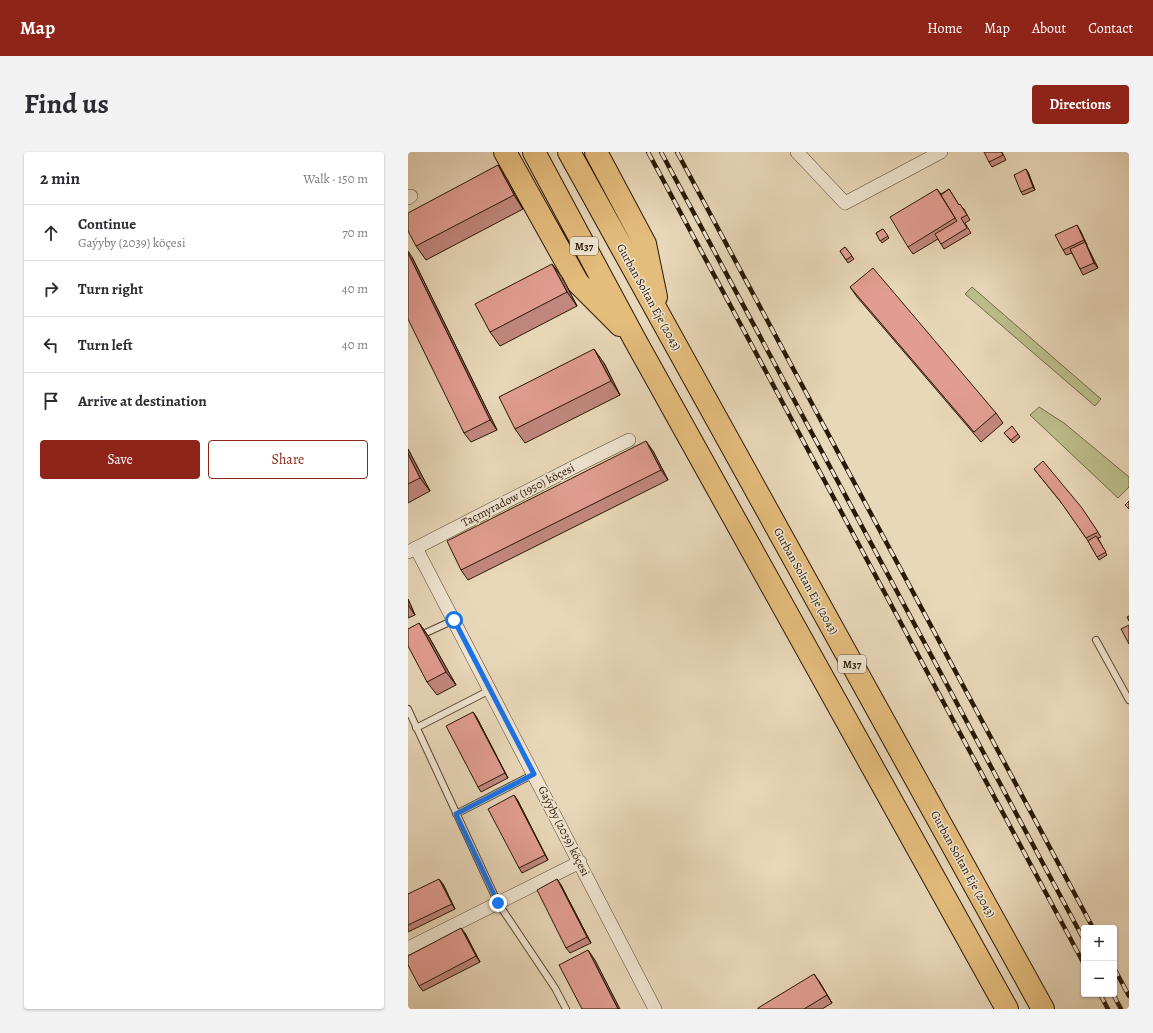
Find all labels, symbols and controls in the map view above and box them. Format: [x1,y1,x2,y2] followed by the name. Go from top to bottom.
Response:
[20,15,55,41] text: Map
[927,19,962,38] text: Home
[984,19,1010,38] text: Map
[1032,19,1066,38] text: About
[1088,19,1133,38] text: Contact
[24,85,109,123] text: Find us
[1032,85,1129,124] button: Directions
[40,167,80,190] text: 2 min
[303,170,368,187] text: Walk · 150 m
[78,214,136,234] text: Continue
[40,222,62,244] icon: ahead
[342,224,368,241] text: 70 m
[78,234,186,251] text: Gaýyby (2039) köçesi
[570,237,598,255] road number: M37
[613,241,685,353] street label: Gurban Soltan Eje (2043)
[40,278,62,300] icon: right
[78,279,143,299] text: Turn right
[342,280,368,297] text: 40 m
[40,334,62,356] icon: left
[78,335,133,355] text: Turn left
[342,336,368,353] text: 40 m
[40,390,62,412] icon: arrive
[78,391,207,411] text: Arrive at destination
[40,440,200,479] button: Save
[208,440,368,479] button: Share
[459,459,577,531] street label: Taçmyradow (1950) köçesi
[770,525,842,637] street label: Gurban Soltan Eje (2043)
[445,611,463,629] route start
[838,655,866,673] road number: M37
[534,783,594,879] street label: Gaýyby (2039) köçesi
[927,808,999,920] street label: Gurban Soltan Eje (2043)
[489,894,507,912] route end
[1081,925,1117,997] map controls
[1081,925,1117,961] button: +
[1081,961,1117,997] button: −

